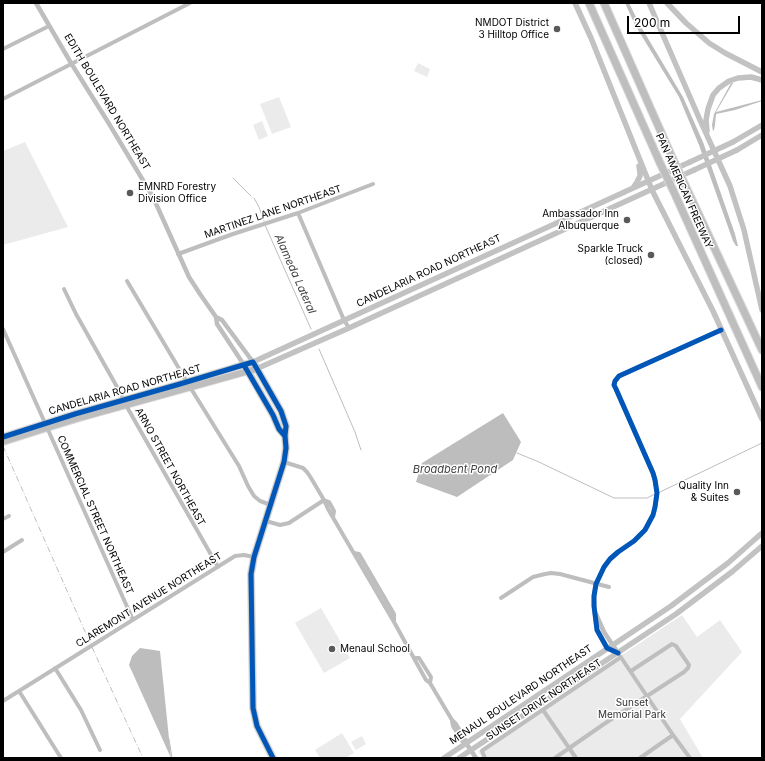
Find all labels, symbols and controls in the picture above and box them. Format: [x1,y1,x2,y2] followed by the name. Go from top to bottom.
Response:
[629,8,742,34] scale bar
[634,15,670,30] text: 200 m
[475,17,549,40] place label: NMDOT District 3 Hilltop Office
[552,24,562,34] marker: NMDOT District 3 Hilltop Office
[61,32,153,172] street label: EDITH BOULEVARD NORTHEAST
[653,132,715,250] street label: PAN AMERICAN FREEWAY
[138,181,216,204] place label: EMNRD Forestry Division Office
[203,183,343,241] street label: MARTINEZ LANE NORTHEAST
[125,188,135,198] marker: EMNRD Forestry Division Office
[542,208,619,232] place label: Ambassador Inn Albuquerque
[622,215,632,225] marker: Ambassador Inn Albuquerque
[272,232,318,316] water label: Alameda Lateral
[355,232,503,310] street label: CANDELARIA ROAD NORTHEAST
[578,243,643,266] place label: Sparkle Truck (closed)
[646,250,656,260] marker: Sparkle Truck (closed)
[47,362,203,418] street label: CANDELARIA ROAD NORTHEAST
[132,406,208,528] street label: ARNO STREET NORTHEAST
[54,434,136,596] street label: COMMERCIAL STREET NORTHEAST
[413,463,497,477] water label: Broadbent Pond
[679,480,729,504] place label: Quality Inn & Suites
[732,487,742,497] marker: Quality Inn & Suites
[74,550,224,650] street label: CLAREMONT AVENUE NORTHEAST
[340,643,410,655] place label: Menaul School
[447,643,595,747] street label: MENAUL BOULEVARD NORTHEAST
[327,644,337,654] marker: Menaul School
[484,657,604,743] street label: SUNSET DRIVE NORTHEAST
[598,697,666,720] park label: Sunset Memorial Park

